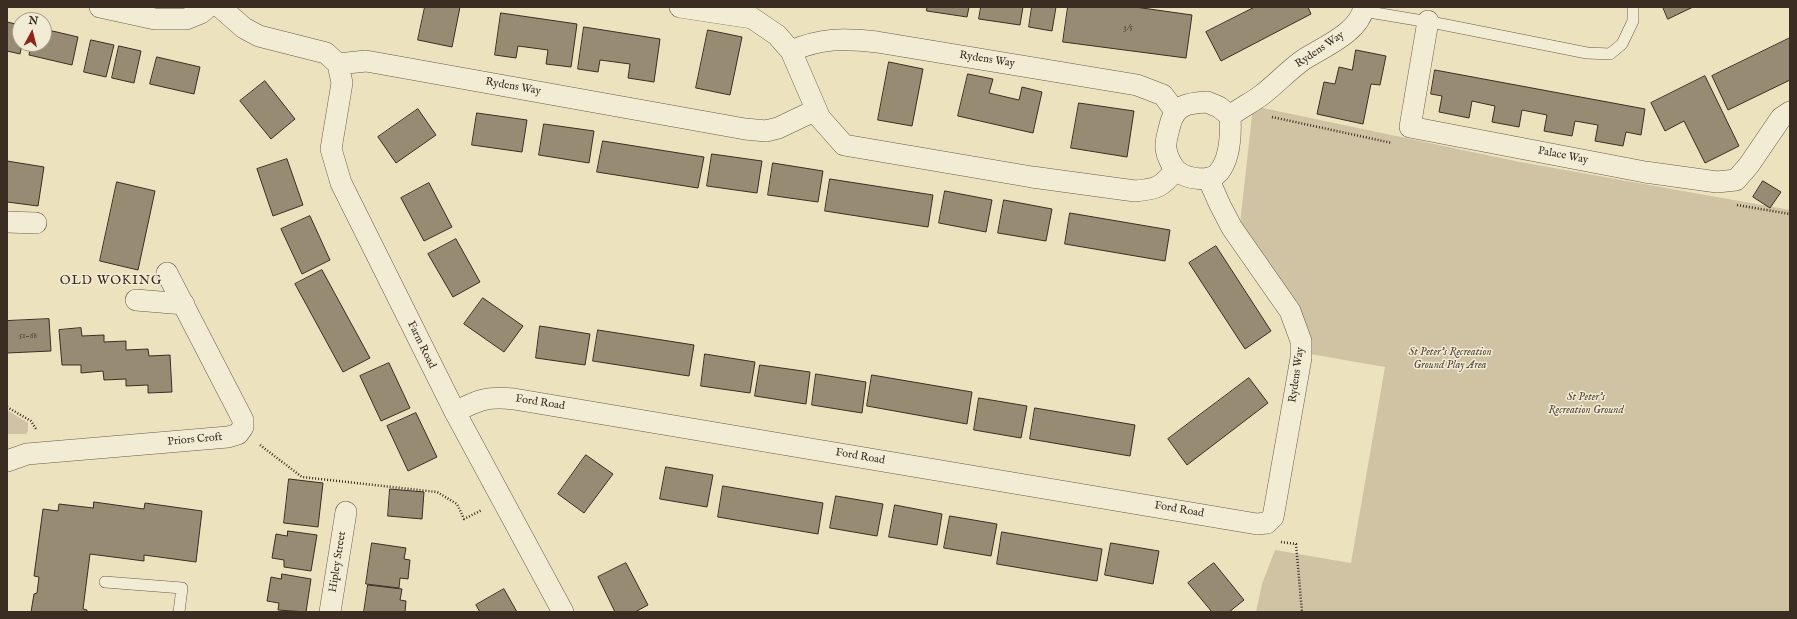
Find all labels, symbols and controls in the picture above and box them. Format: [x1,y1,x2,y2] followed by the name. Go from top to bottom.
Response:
[12,12,52,52] north arrow
[28,14,39,29] text: N
[1123,23,1133,33] house number: 3/5
[1293,29,1347,71] street label: Rydens Way
[958,49,1016,71] street label: Rydens Way
[484,76,542,98] street label: Rydens Way
[1537,145,1589,167] street label: Palace Way
[60,273,162,289] district label: OLD WOKING
[404,319,438,371] street label: Farm Road
[19,331,37,341] house number: 51-68
[1287,346,1307,404] street label: Rydens Way
[1408,346,1492,372] park label: St Peter's Recreation Ground Play Area
[1548,391,1624,417] park label: St Peter's Recreation Ground
[514,393,566,413] street label: Ford Road
[167,431,223,449] street label: Priors Croft
[834,446,886,468] street label: Ford Road
[1153,499,1205,521] street label: Ford Road
[327,531,349,593] street label: Hipley Street

